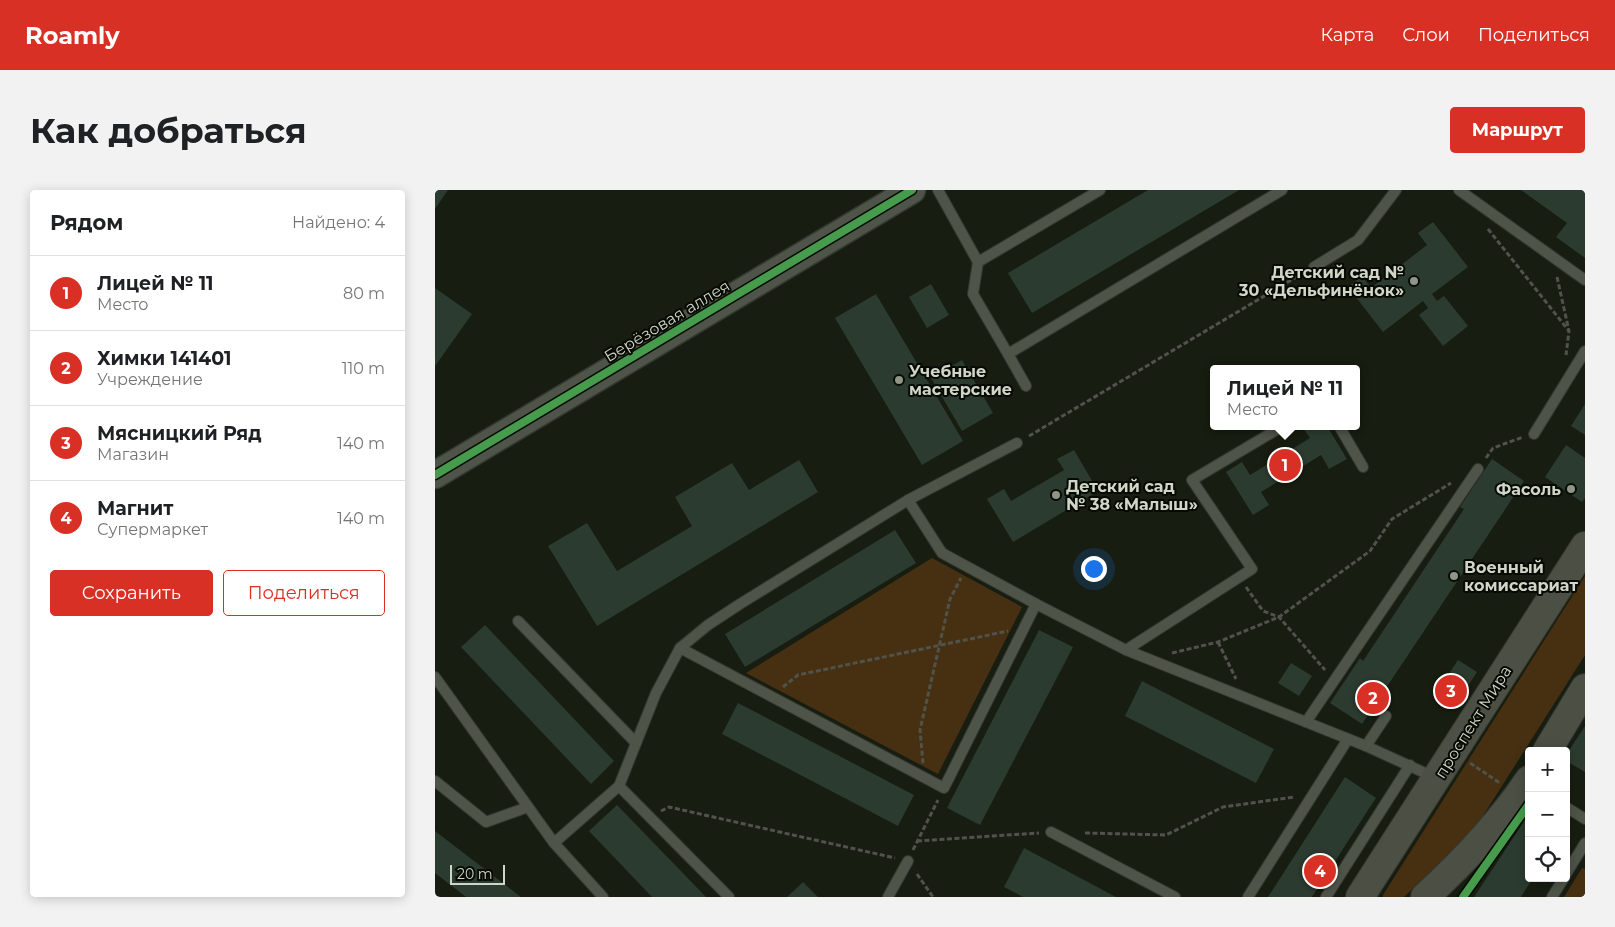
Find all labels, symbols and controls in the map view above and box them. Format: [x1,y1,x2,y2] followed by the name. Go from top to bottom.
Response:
[25,21,120,50] text: Roamly
[1320,24,1374,46] text: Карта
[1402,24,1450,46] text: Слои
[1478,24,1590,46] text: Поделиться
[1450,107,1585,153] button: Маршрут
[30,109,307,152] text: Как добраться
[50,210,123,235] text: Рядом
[292,213,385,232] text: Найдено: 4
[1238,263,1404,300] place label: Детский сад № 30 «Дельфинёнок»
[97,272,214,295] text: Лицей № 11
[1408,275,1420,287] marker: Детский сад № 30 «Дельфинёнок»
[601,276,733,366] street label: Берёзовая аллея
[63,284,69,303] text: 1
[343,284,385,303] text: 80 m
[97,295,149,314] text: Место
[97,347,231,370] text: Химки 141401
[61,359,71,378] text: 2
[342,359,385,378] text: 110 m
[909,362,1012,399] place label: Учебные мастерские
[1210,365,1360,430] popup
[97,370,203,389] text: Учреждение
[893,374,905,386] marker: Учебные мастерские
[1227,377,1343,400] text: Лицей № 11
[1227,400,1278,419] text: Место
[97,422,262,445] text: Мясницкий Ряд
[61,434,71,453] text: 3
[337,434,385,453] text: 140 m
[97,445,169,464] text: Магазин
[1269,446,1301,484] pin: 1
[1066,477,1198,514] place label: Детский сад № 38 «Малыш»
[1496,480,1561,499] place label: Фасоль
[1565,483,1577,495] marker: Фасоль
[1050,489,1062,501] marker: Детский сад № 38 «Малыш»
[97,497,173,520] text: Магнит
[60,509,72,528] text: 4
[337,509,385,528] text: 140 m
[97,520,208,539] text: Супермаркет
[1081,556,1107,582] your location
[1464,558,1579,595] place label: Военный комиссариат
[50,570,213,616] button: Сохранить
[223,570,385,616] button: Поделиться
[1448,570,1460,582] marker: Военный комиссариат
[1431,662,1515,782] street label: проспект Мира
[1435,672,1467,710] pin: 3
[1357,679,1389,717] pin: 2
[1525,747,1570,882] map controls
[1525,747,1570,792] button: +
[1525,792,1570,837] button: −
[1525,837,1570,882] button: locate
[1304,852,1336,890] pin: 4
[450,862,505,885] scale bar
[457,865,493,883] text: 20 m

